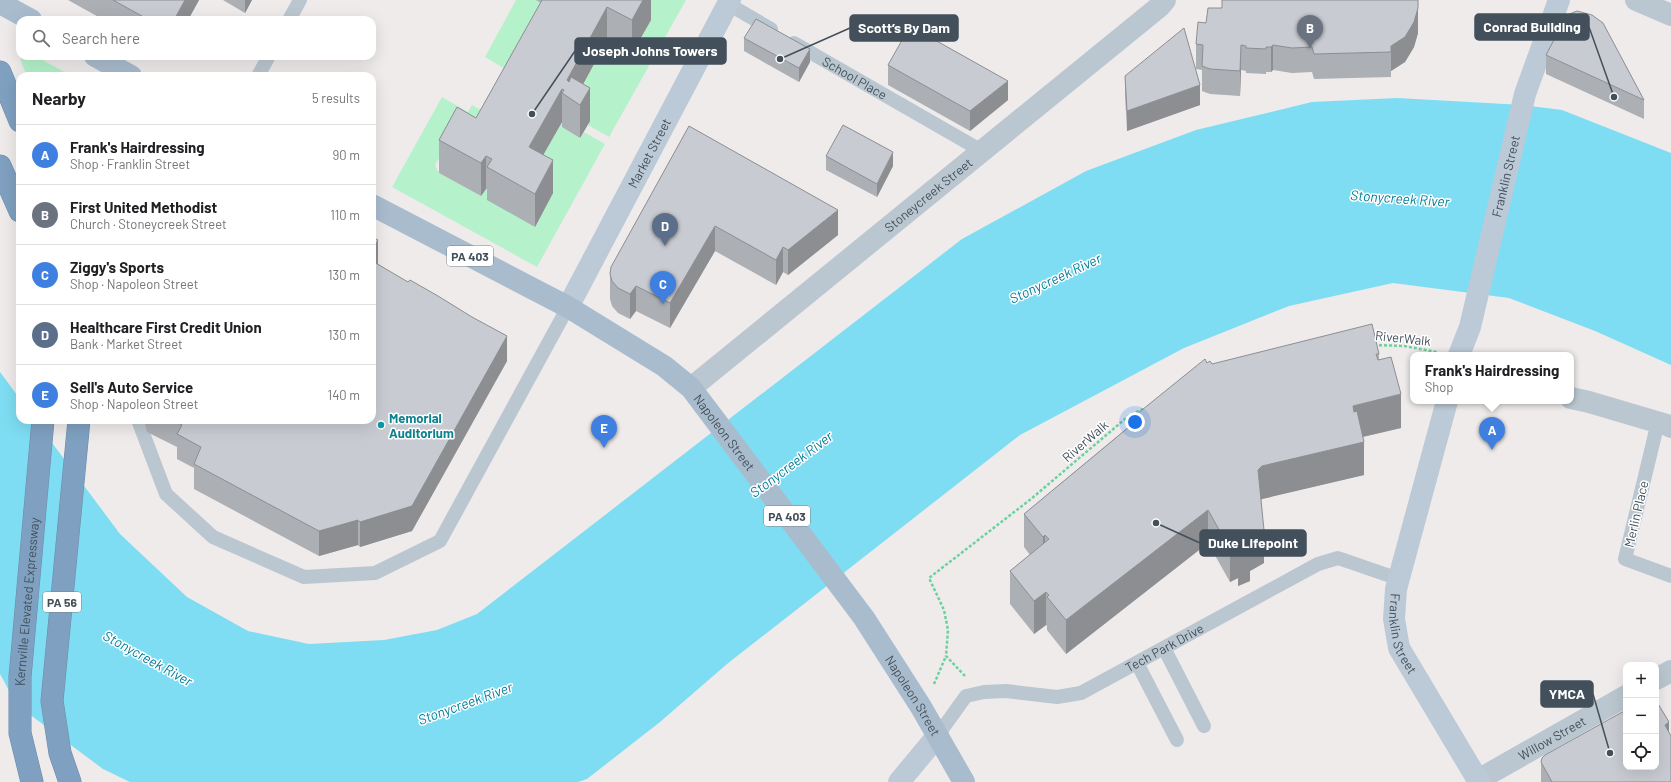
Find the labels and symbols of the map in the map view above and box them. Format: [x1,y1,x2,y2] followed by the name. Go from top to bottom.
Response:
[1475,14,1589,40] callout: Conrad Building
[850,15,958,41] callout: Scott’s By Dam
[1297,15,1323,48] pin: B
[1483,18,1581,35] text: Conrad Building
[858,19,950,36] text: Scott’s By Dam
[575,38,726,64] callout: Joseph Johns Towers
[583,42,717,59] text: Joseph Johns Towers
[819,53,890,103] street label: School Place
[624,115,674,191] street label: Market Street
[1488,134,1523,219] street label: Franklin Street
[881,154,975,235] street label: Stoneycreek Street
[1350,186,1451,210] water label: Stonycreek River
[652,213,678,246] pin: D
[447,246,493,266] road number: PA 403
[1006,249,1105,307] water label: Stonycreek River
[650,271,676,304] pin: C
[1374,327,1432,349] street label: RiverWalk
[690,391,758,474] street label: Napoleon Street
[389,410,454,441] place label: Memorial Auditorium
[1125,412,1145,432] your location
[591,415,617,448] pin: E
[1059,416,1112,465] street label: RiverWalk
[1479,417,1505,450] pin: A
[376,420,386,430] marker: Memorial Auditorium
[746,427,837,501] water label: Stonycreek River
[1621,479,1651,549] street label: Merlin Place
[764,506,810,526] road number: PA 403
[12,517,42,686] street label: Kernville Elevated Expressway
[1200,530,1306,556] callout: Duke Lifepoint
[1208,534,1298,551] text: Duke Lifepoint
[43,592,81,612] road number: PA 56
[1386,593,1420,677] street label: Franklin Street
[1122,620,1206,675] street label: Tech Park Drive
[100,626,197,690] water label: Stonycreek River
[882,652,944,739] street label: Napoleon Street
[415,678,516,728] water label: Stonycreek River
[1541,681,1593,707] callout: YMCA
[1549,685,1586,702] text: YMCA
[1515,713,1589,764] street label: Willow Street

